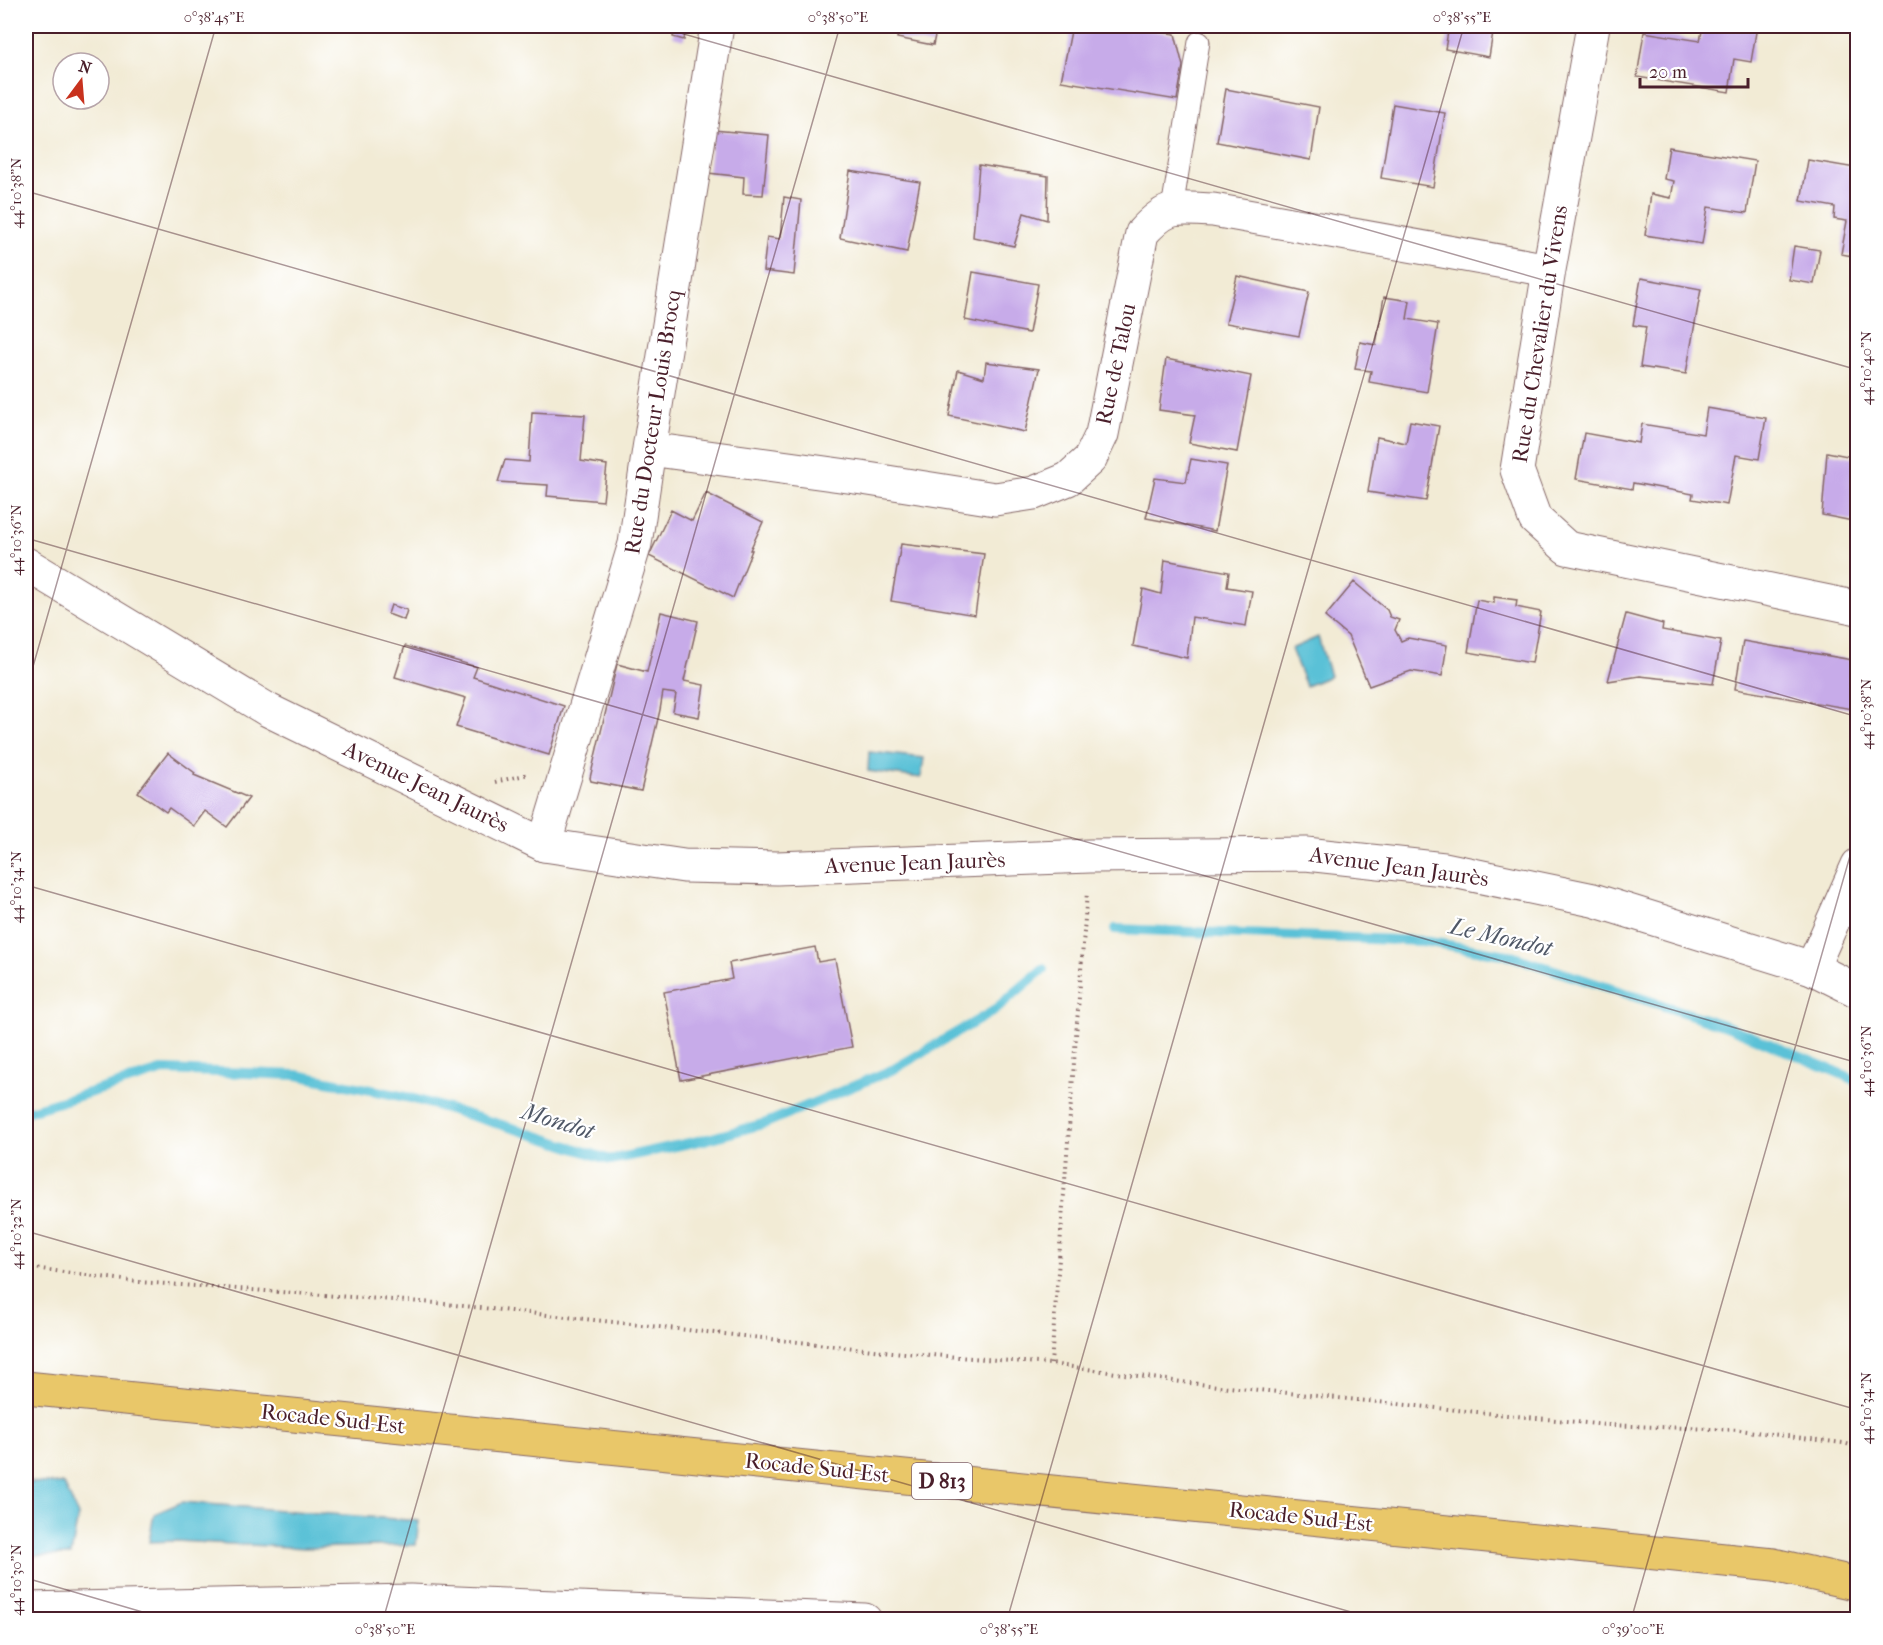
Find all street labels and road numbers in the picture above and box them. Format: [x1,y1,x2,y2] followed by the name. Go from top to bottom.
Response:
[1507,203,1573,465] street label: Rue du Chevalier du Vivens
[619,287,687,556] street label: Rue du Docteur Louis Brocq
[1090,300,1142,427] street label: Rue de Talou
[338,735,513,838] street label: Avenue Jean Jaurès
[1307,841,1490,892] street label: Avenue Jean Jaurès
[823,847,1006,879] street label: Avenue Jean Jaurès
[260,1398,407,1440] street label: Rocade Sud-Est
[744,1447,891,1489] street label: Rocade Sud-Est
[912,1463,972,1499] road number: D 813
[1228,1496,1375,1538] street label: Rocade Sud-Est

